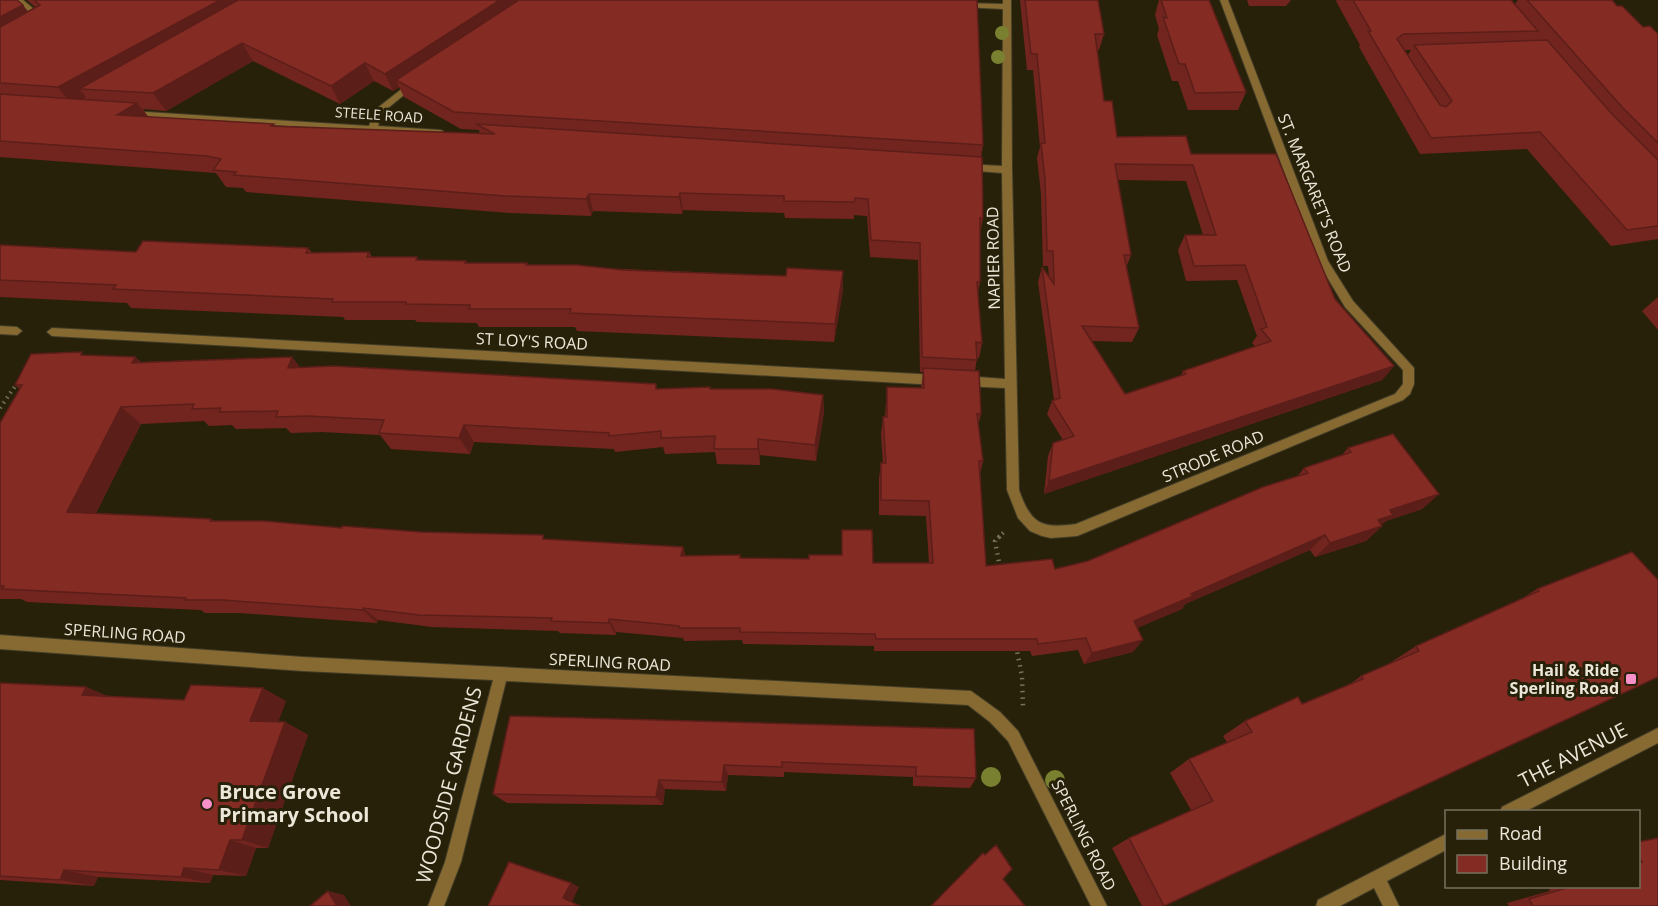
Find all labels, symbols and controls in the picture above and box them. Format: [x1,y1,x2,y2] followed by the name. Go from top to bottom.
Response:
[334,102,424,127] street label: STEELE ROAD
[1273,110,1357,276] street label: ST. MARGARET'S ROAD
[981,206,1005,310] street label: NAPIER ROAD
[476,327,588,355] street label: ST LOY'S ROAD
[1159,425,1267,487] street label: STRODE ROAD
[63,618,187,648] street label: SPERLING ROAD
[549,648,671,676] street label: SPERLING ROAD
[1510,659,1619,699] place label: Hail & Ride Sperling Road
[1624,672,1638,686] marker: Hail & Ride Sperling Road
[409,683,488,886] street label: WOODSIDE GARDENS
[1514,716,1632,793] street label: THE AVENUE
[1047,776,1121,894] street label: SPERLING ROAD
[219,778,369,828] place label: Bruce Grove Primary School
[200,797,214,811] marker: Bruce Grove Primary School
[1445,810,1640,888] legend
[1499,821,1542,845] text: Road
[1499,851,1567,875] text: Building

